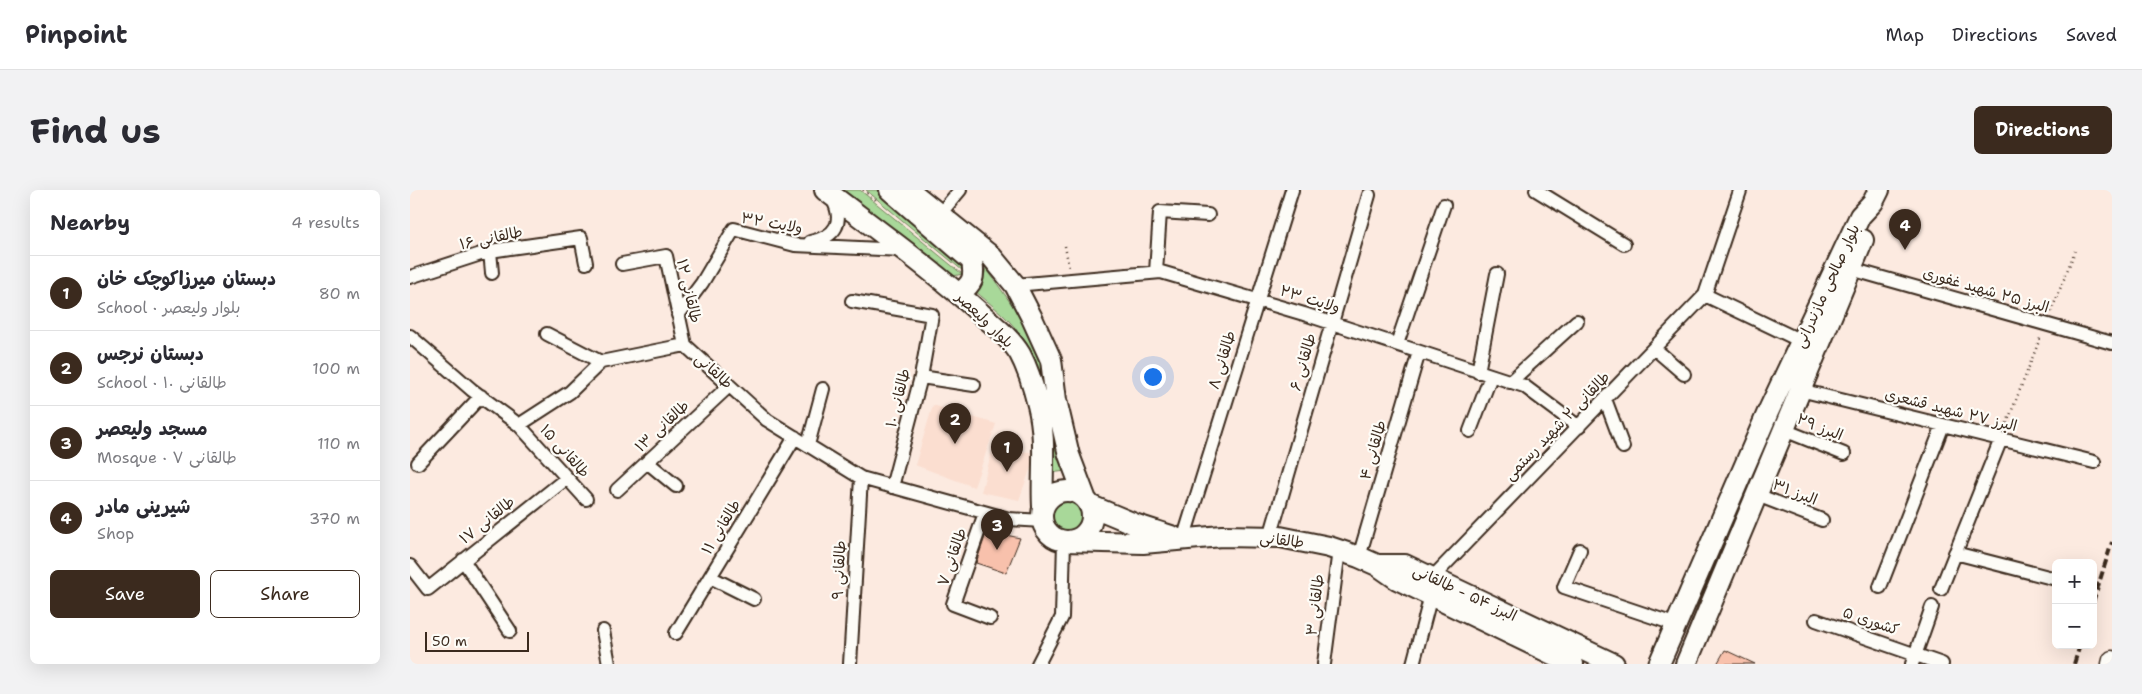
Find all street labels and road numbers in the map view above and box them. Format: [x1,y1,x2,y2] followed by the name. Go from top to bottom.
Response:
[740,208,804,238] street label: ولایت ۳۲
[1790,221,1864,351] street label: بلوار صالحی مازندرانی
[458,222,524,254] street label: طالقانی ۱۶
[672,257,706,325] street label: طالقانی ۱۲
[1921,262,2051,318] street label: البرز ۲۵ شهید غفوری
[1277,280,1343,318] street label: ولایت ٣۳
[950,286,1018,352] street label: بلوار ولیعصر
[1204,328,1240,392] street label: طالقانی ۸
[1285,331,1321,393] street label: طالقانی ۶
[691,349,737,393] street label: طالقانی
[881,366,915,430] street label: طالقانی ۱۰
[1500,367,1614,485] street label: طالقانی ۲ شهید رستمی
[1883,384,2019,436] street label: البرز ۲۷ شهید قشعری
[631,396,693,456] street label: طالقانی ۱۳
[1794,409,1846,445] street label: البرز ۲۹
[1355,418,1391,482] street label: طالقانی ۴
[536,420,594,482] street label: طالقانی ۱۵
[1770,474,1820,510] street label: البرز ۳۱
[455,492,519,548] street label: طالقانی ۱۷
[697,496,745,558] street label: طالقانی ۱۱
[933,525,971,589] street label: طالقانی ۷
[1259,527,1305,553] street label: طالقانی
[827,540,851,600] street label: طالقانی ۹
[1410,560,1520,626] street label: البرز ۵۴ - طالقانی
[1301,573,1329,637] street label: طالقانی ۳
[1840,602,1902,640] street label: کشوری ۵

